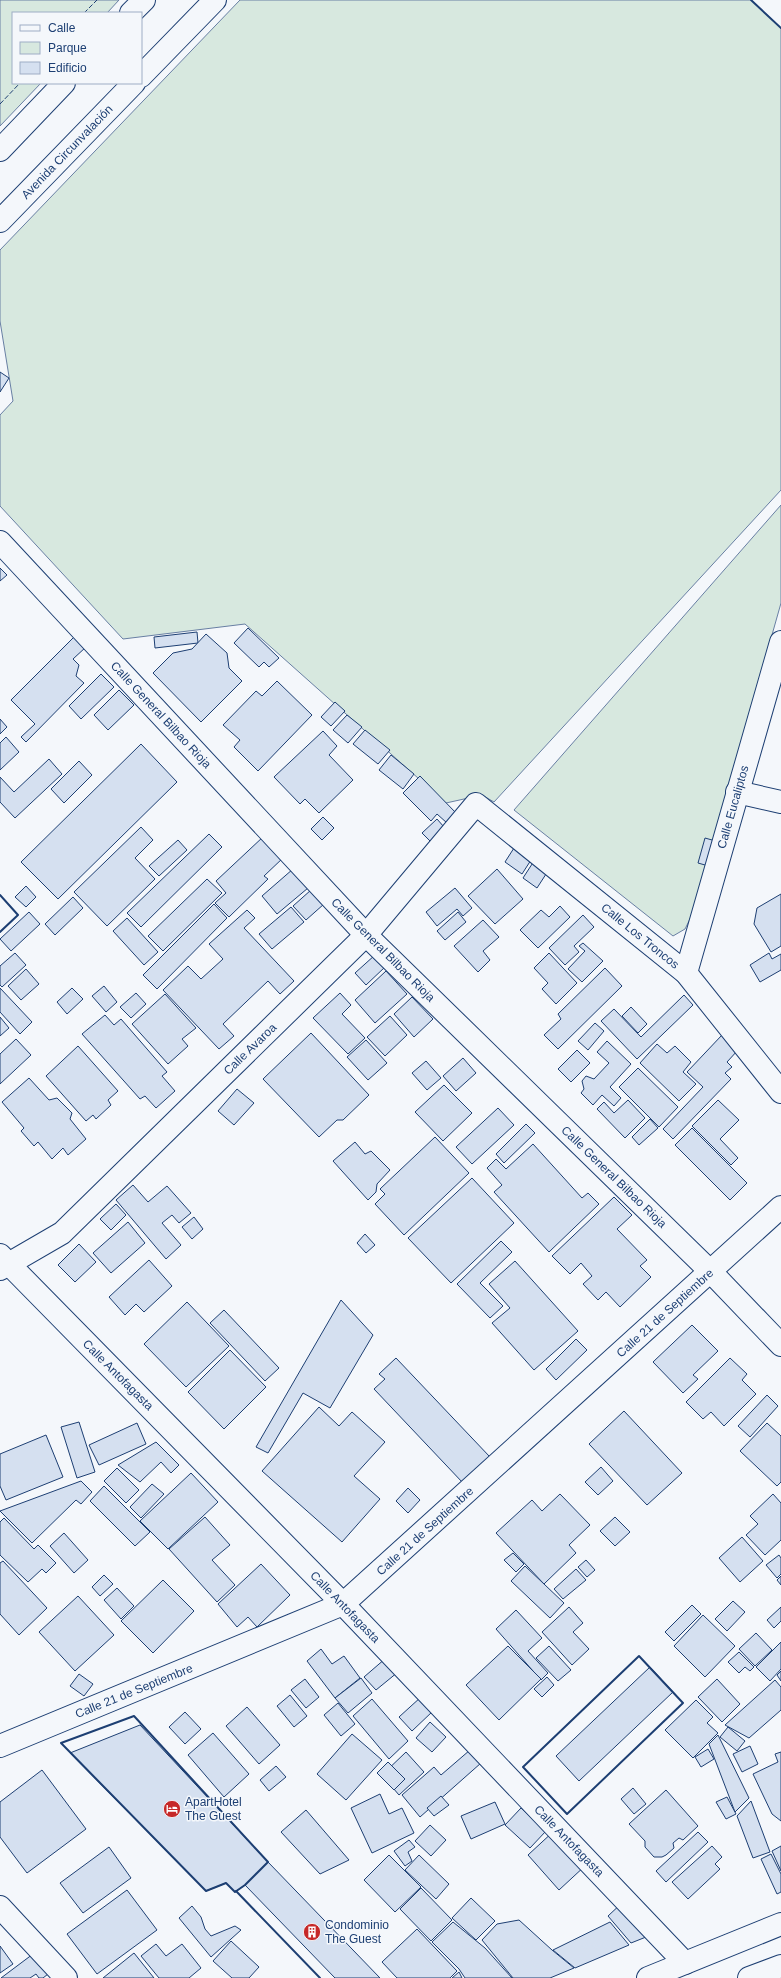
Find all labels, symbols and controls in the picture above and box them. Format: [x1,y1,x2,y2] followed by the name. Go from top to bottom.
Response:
[12,12,142,84] legend
[48,21,76,35] text: Calle
[48,41,87,55] text: Parque
[48,61,87,75] text: Edificio
[18,102,116,202] street label: Avenida Circunvalación
[108,659,214,771] street label: Calle General Bilbao Rioja
[714,764,752,850] street label: Calle Eucaliptos
[328,895,438,1005] street label: Calle General Bilbao Rioja
[598,900,682,972] street label: Calle Los Troncos
[221,1020,279,1078] street label: Calle Avaroa
[559,1123,670,1231] street label: Calle General Bilbao Rioja
[614,1266,717,1360] street label: Calle 21 de Septiembre
[80,1337,156,1413] street label: Calle Antofagasta
[374,1484,477,1578] street label: Calle 21 de Septiembre
[307,1568,383,1646] street label: Calle Antofagasta
[73,1661,195,1721] street label: Calle 21 de Septiembre
[185,1795,242,1823] place label: ApartHotel The Guest
[162,1799,182,1819] hotel icon: ApartHotel The Guest
[531,1802,607,1880] street label: Calle Antofagasta
[325,1918,389,1946] place label: Condominio The Guest
[302,1922,322,1942] building icon: Condominio The Guest

